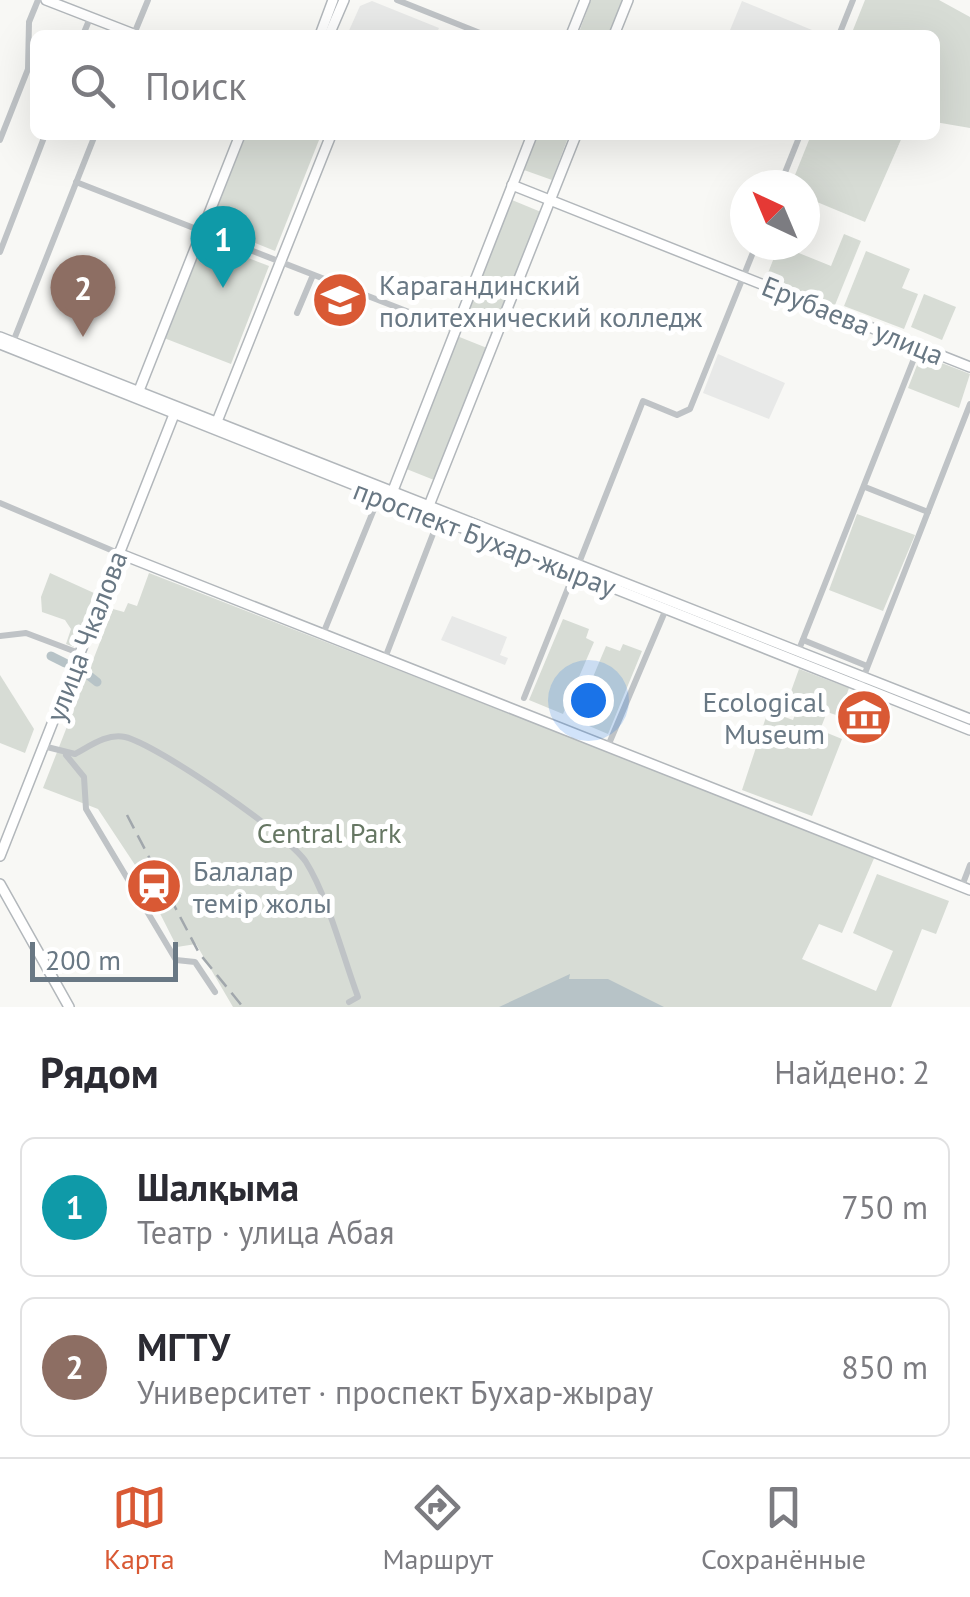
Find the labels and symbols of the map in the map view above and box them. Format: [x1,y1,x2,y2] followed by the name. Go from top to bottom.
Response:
[730,170,820,260] north arrow
[190,206,256,288] pin: 1
[51,255,116,337] pin: 2
[379,266,703,335] place label: Карагандинский политехнический колледж
[757,267,949,373] street label: Ерубаева улица
[310,270,370,330] school or university icon: Карагандинский политехнический колледж
[348,471,622,605] street label: проспект Бухар-жырау
[36,545,136,727] street label: улица Чкалова
[563,675,614,726] your location
[703,683,825,752] place label: Ecological Museum
[834,687,894,747] museum icon: Ecological Museum
[257,814,402,851] park label: Central Park
[193,852,332,921] place label: Балалар темір жолы
[124,856,184,916] station icon: Балалар темір жолы
[30,937,178,981] scale bar

